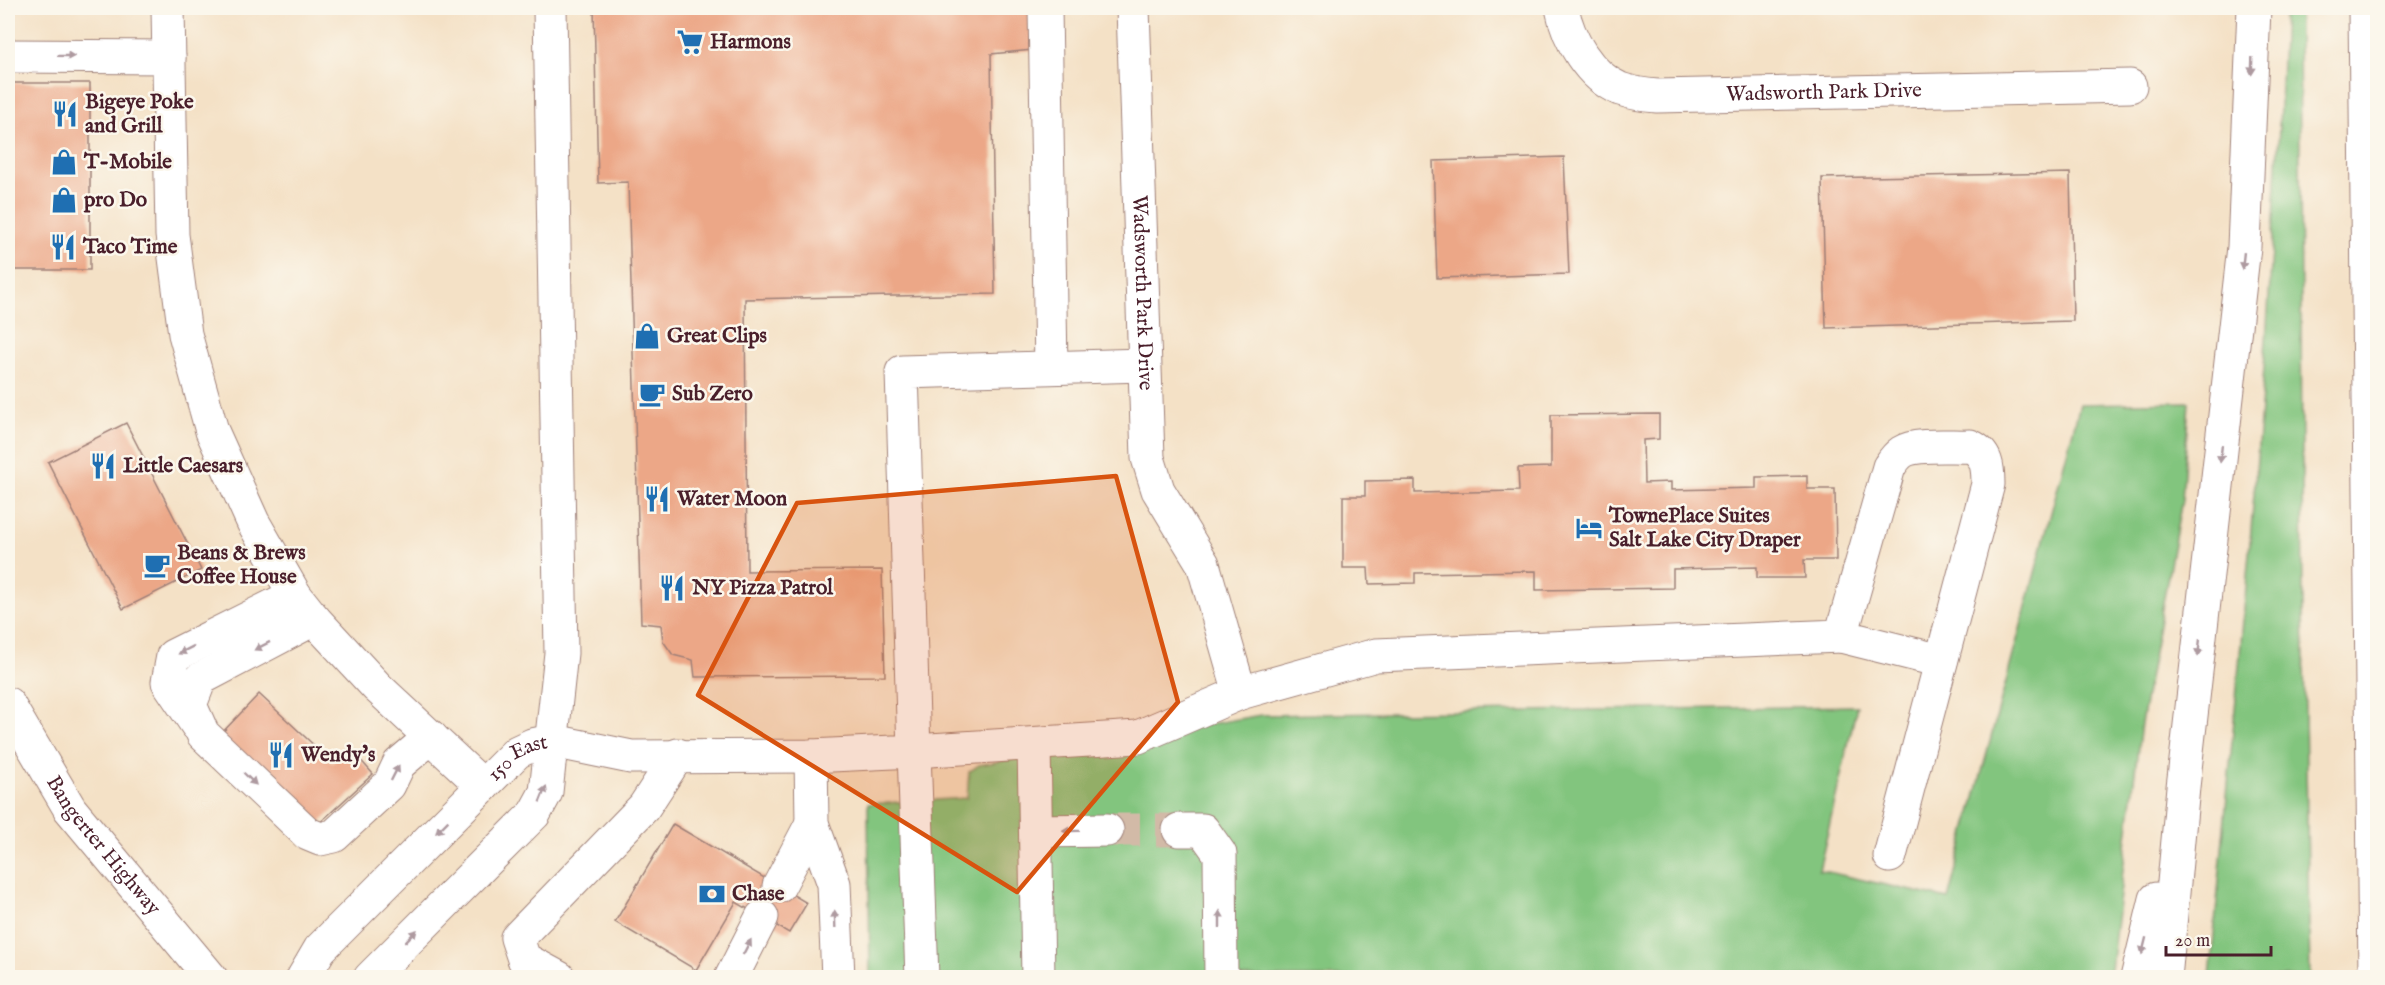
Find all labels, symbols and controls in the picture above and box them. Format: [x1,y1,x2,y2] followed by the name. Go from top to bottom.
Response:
[675,27,705,57] supermarket icon: Harmons
[710,29,791,56] place label: Harmons
[56,51,75,61] one-way arrow
[2247,56,2256,75] one-way arrow
[1726,77,1922,108] street label: Wadsworth Park Drive
[85,89,194,140] place label: Bigeye Poke and Grill
[50,99,80,129] restaurant icon: Bigeye Poke and Grill
[49,147,79,177] shop icon: T-Mobile
[83,149,172,176] place label: T-Mobile
[49,185,79,215] shop icon: pro Do
[83,187,148,214] place label: pro Do
[1126,195,1159,391] street label: Wadsworth Park Drive
[48,232,78,262] restaurant icon: Taco Time
[82,234,178,261] place label: Taco Time
[2238,251,2247,270] one-way arrow
[632,321,662,351] shop icon: Great Clips
[667,323,767,350] place label: Great Clips
[637,379,667,409] cafe icon: Sub Zero
[672,381,754,408] place label: Sub Zero
[2216,445,2226,464] one-way arrow
[88,451,118,481] restaurant icon: Little Caesars
[123,453,243,480] place label: Little Caesars
[642,484,672,514] restaurant icon: Water Moon
[676,486,787,513] place label: Water Moon
[1608,503,1801,554] place label: TownePlace Suites Salt Lake City Draper
[1574,513,1604,543] hotel icon: TownePlace Suites Salt Lake City Draper
[177,540,306,591] place label: Beans & Brews Coffee House
[142,550,172,580] cafe icon: Beans & Brews Coffee House
[657,573,687,603] restaurant icon: NY Pizza Patrol
[691,575,834,602] place label: NY Pizza Patrol
[2194,639,2204,658] one-way arrow
[254,642,271,651] one-way arrow
[178,645,195,654] one-way arrow
[482,729,550,787] street label: 150 East
[266,740,296,770] restaurant icon: Wendy's
[300,742,375,769] place label: Wendy's
[390,764,400,781] one-way arrow
[40,771,167,921] street label: Bangerter Highway
[243,771,257,785] one-way arrow
[538,785,548,803] one-way arrow
[435,819,449,833] one-way arrow
[1062,826,1081,836] one-way arrow
[697,879,727,909] bank icon: Chase
[732,881,785,908] place label: Chase
[831,910,840,929] one-way arrow
[1215,910,1225,929] one-way arrow
[2166,919,2271,957] scale bar
[404,930,418,944] one-way arrow
[2175,930,2210,953] text: 20 m
[2139,936,2149,955] one-way arrow
[742,939,751,956] one-way arrow

